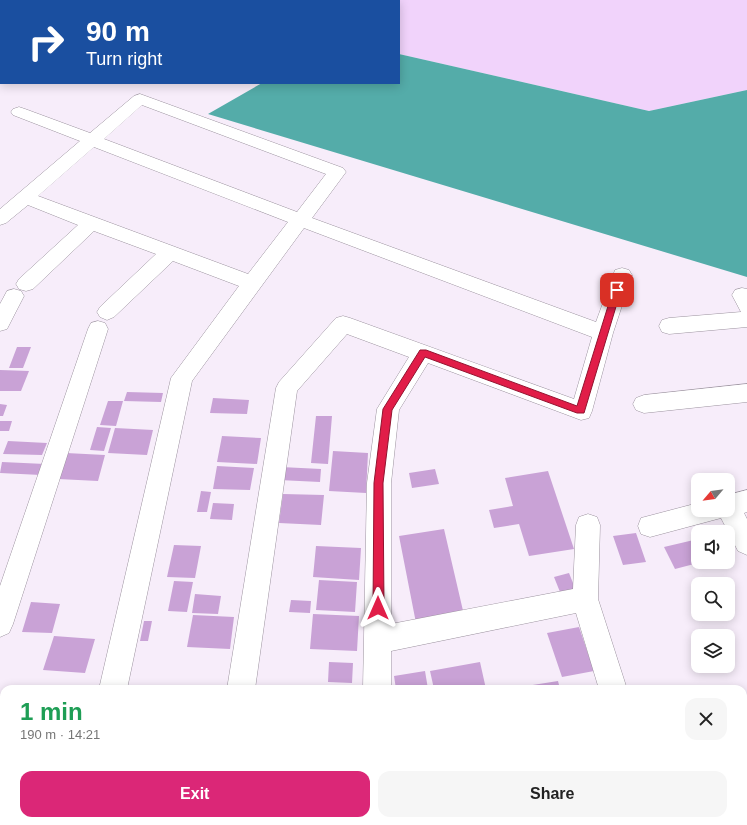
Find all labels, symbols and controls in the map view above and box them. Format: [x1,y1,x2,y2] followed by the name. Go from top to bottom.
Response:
[20,16,72,68] icon: right
[86,16,150,47] text: 90 m
[86,49,162,69] text: Turn right
[600,273,634,307] pin
[606,279,628,301] icon: arrive
[691,473,735,517] north arrow
[691,473,735,673] map controls
[691,525,735,569] button: sound
[691,577,735,621] button: search
[357,587,399,629] position arrow
[691,629,735,673] button: layers
[20,698,83,725] text: 1 min
[685,698,727,740] button: close
[20,727,100,742] text: 190 m · 14:21
[20,771,370,817] button: Exit
[378,771,727,817] button: Share

